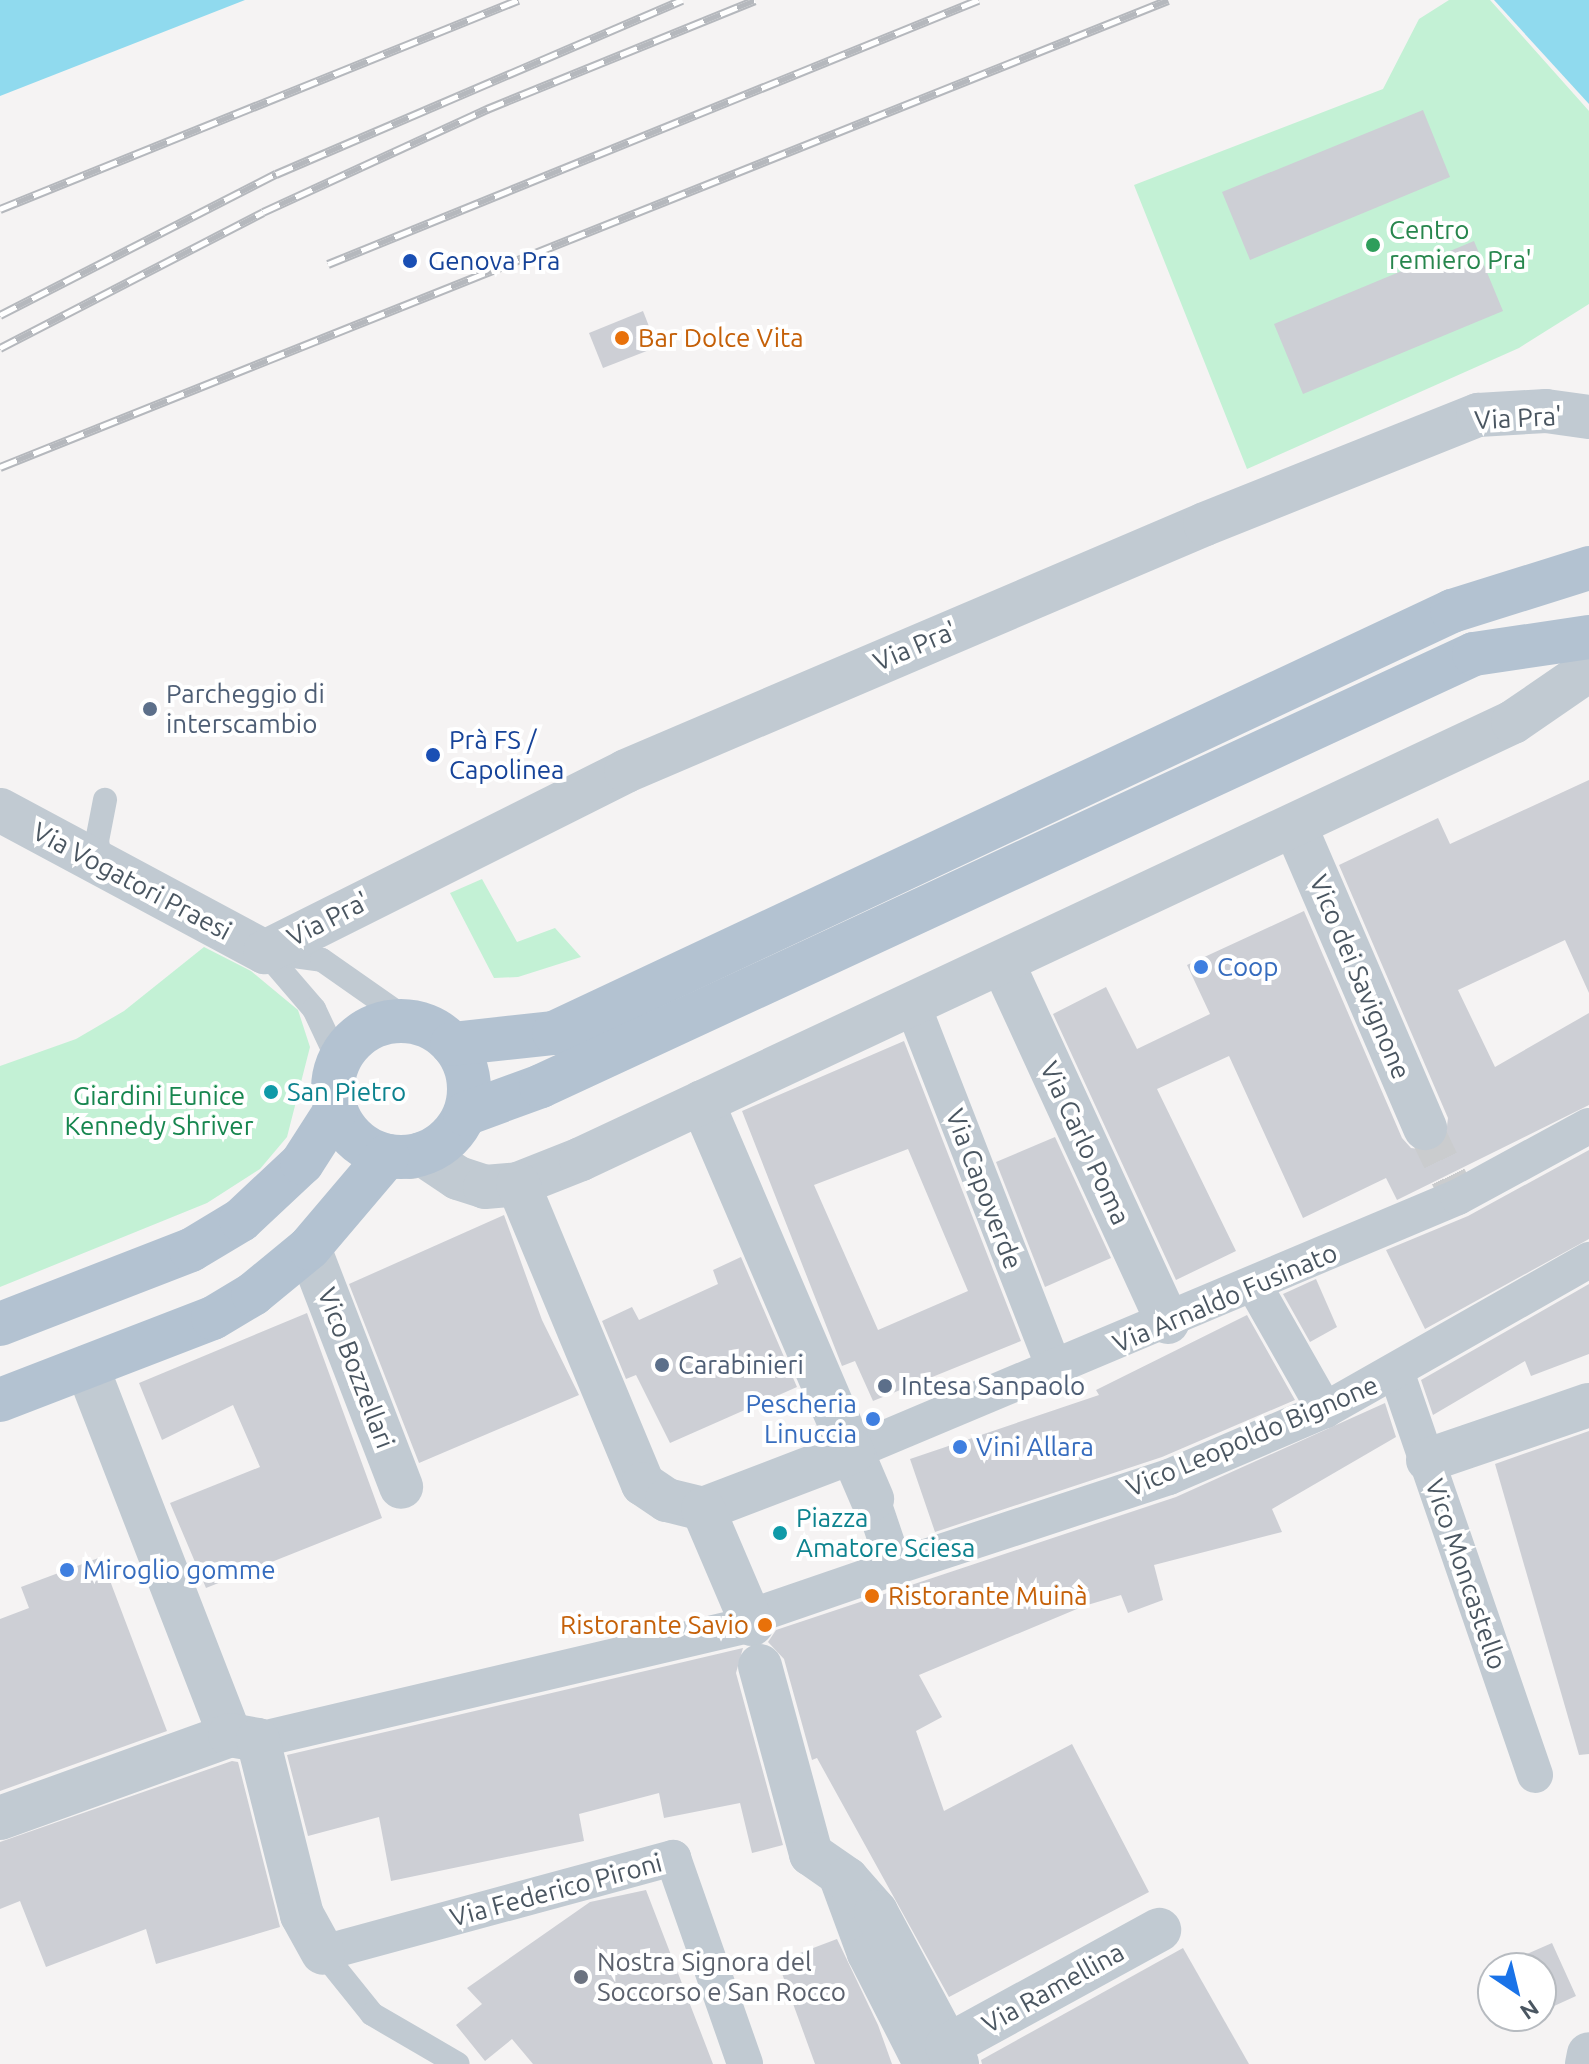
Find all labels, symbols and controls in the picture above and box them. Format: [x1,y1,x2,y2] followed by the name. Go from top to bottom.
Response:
[1389,214,1532,276] place label: Centro remiero Pra'
[1364,236,1382,254] marker: Centro remiero Pra'
[428,245,560,277] place label: Genova Pra
[399,250,421,272] marker: Genova Pra
[638,322,804,354] place label: Bar Dolce Vita
[613,329,631,347] marker: Bar Dolce Vita
[1473,400,1563,436] street label: Via Pra'
[869,615,961,677] street label: Via Pra'
[166,678,325,740] place label: Parcheggio di interscambio
[141,700,159,718] marker: Parcheggio di interscambio
[449,724,564,786] place label: Prà FS / Capolinea
[424,746,442,764] marker: Prà FS / Capolinea
[27,816,237,946] street label: Via Vogatori Praesi
[1303,870,1417,1084] street label: Vico dei Savignone
[282,885,374,953] street label: Via Pra'
[1217,951,1279,983] place label: Coop
[1192,958,1210,976] marker: Coop
[1034,1056,1136,1230] street label: Via Carlo Poma
[287,1076,406,1108] place label: San Pietro
[64,1080,254,1142] park label: Giardini Eunice Kennedy Shriver
[262,1083,280,1101] marker: San Pietro
[939,1104,1029,1274] street label: Via Capoverde
[1108,1237,1342,1359] street label: Via Arnaldo Fusinato
[311,1283,401,1453] street label: Vico Bozzellari
[678,1349,804,1381] place label: Carabinieri
[653,1356,671,1374] marker: Carabinieri
[1122,1369,1382,1503] street label: Vico Leopoldo Bignone
[901,1370,1085,1402] place label: Intesa Sanpaolo
[876,1377,894,1395] marker: Intesa Sanpaolo
[746,1388,857,1450] place label: Pescheria Linuccia
[864,1410,882,1428] marker: Pescheria Linuccia
[976,1431,1094,1463] place label: Vini Allara
[951,1438,969,1456] marker: Vini Allara
[1419,1475,1513,1673] street label: Vico Moncastello
[796,1502,975,1564] place label: Piazza Amatore Sciesa
[771,1524,789,1542] marker: Piazza Amatore Sciesa
[83,1554,276,1586] place label: Miroglio gomme
[58,1561,76,1579] marker: Miroglio gomme
[888,1580,1088,1612] place label: Ristorante Muinà
[863,1587,881,1605] marker: Ristorante Muinà
[560,1609,749,1641] place label: Ristorante Savio
[756,1616,774,1634] marker: Ristorante Savio
[447,1847,665,1933] street label: Via Federico Pironi
[977,1936,1129,2040] street label: Via Ramellina
[597,1946,846,2008] place label: Nostra Signora del Soccorso e San Rocco
[1477,1952,1557,2032] north arrow
[572,1968,590,1986] marker: Nostra Signora del Soccorso e San Rocco
[1516,1995,1544,2025] text: N

